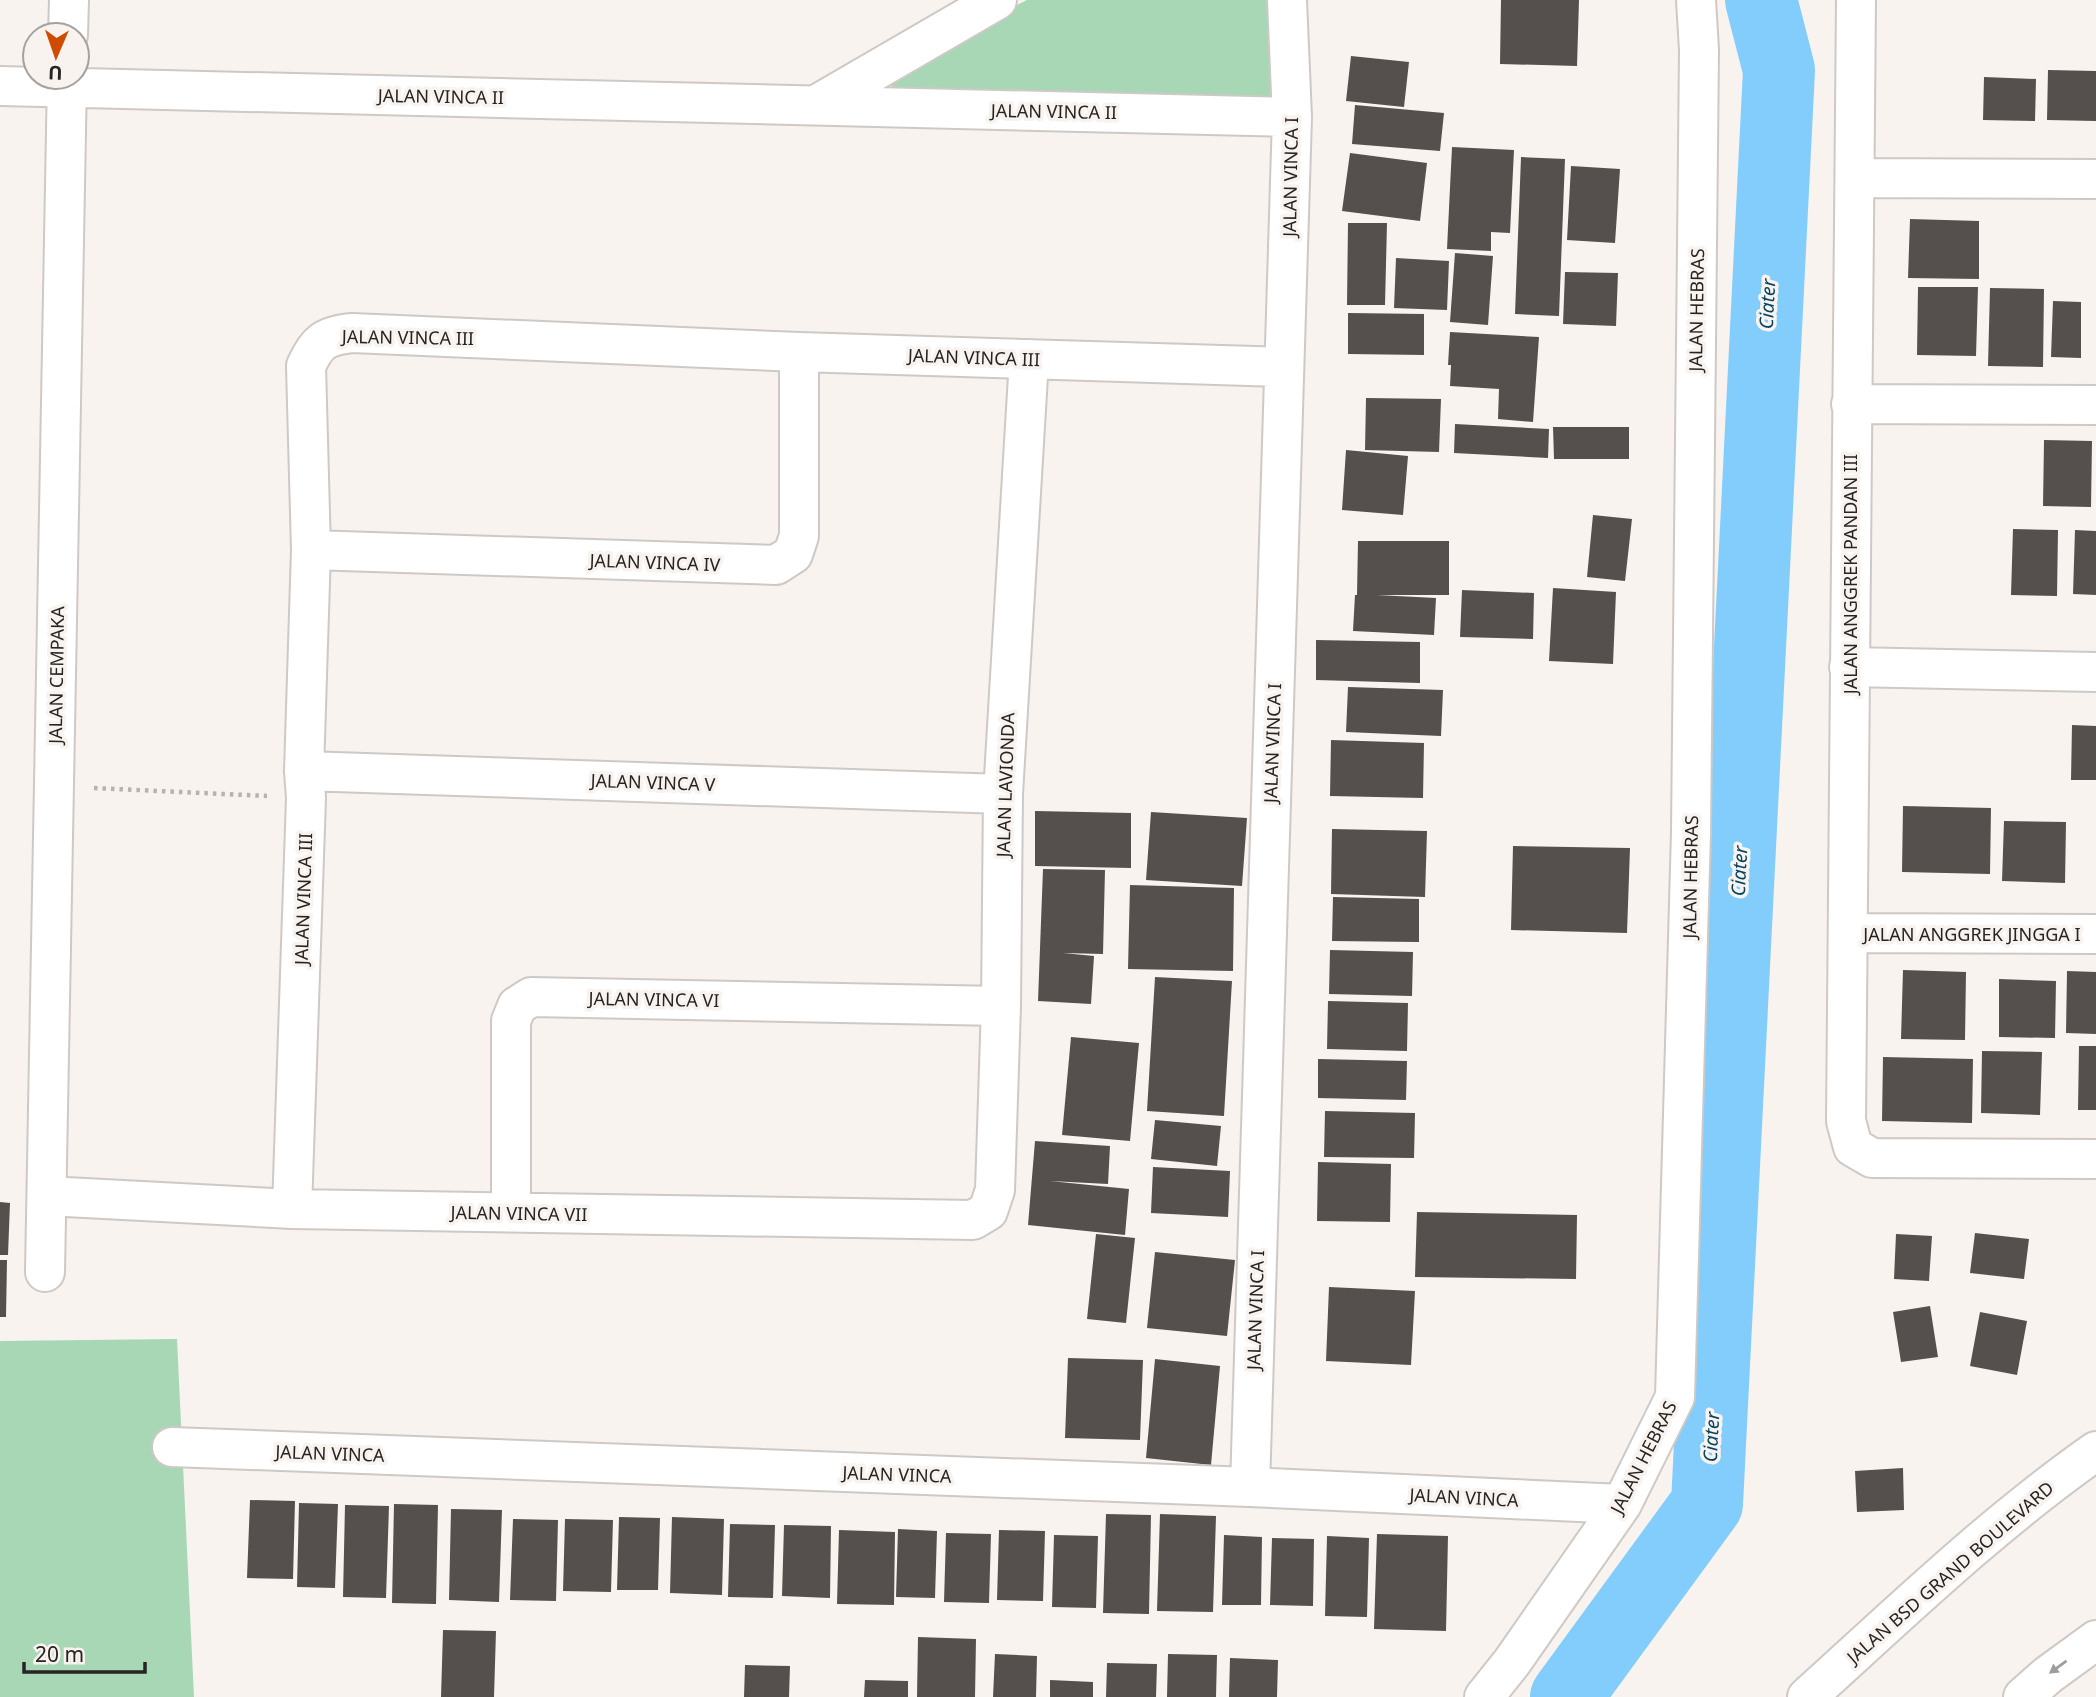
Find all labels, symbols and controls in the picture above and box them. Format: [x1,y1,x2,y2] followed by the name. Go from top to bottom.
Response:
[21,21,91,91] north arrow
[48,60,63,86] text: U
[376,83,504,109] street label: JALAN VINCA II
[989,98,1117,124] street label: JALAN VINCA II
[1277,117,1303,239] street label: JALAN VINCA I
[1683,248,1709,374] street label: JALAN HEBRAS
[1753,277,1781,330] water label: Ciater
[340,324,474,350] street label: JALAN VINCA III
[906,343,1040,371] street label: JALAN VINCA III
[1838,454,1862,696] street label: JALAN ANGGREK PANDAN III
[587,548,721,576] street label: JALAN VINCA IV
[43,606,69,746] street label: JALAN CEMPAKA
[1258,683,1286,805] street label: JALAN VINCA I
[990,712,1020,860] street label: JALAN LAVIONDA
[588,768,716,796] street label: JALAN VINCA V
[1677,815,1703,941] street label: JALAN HEBRAS
[289,833,317,967] street label: JALAN VINCA III
[1725,844,1753,897] water label: Ciater
[1861,922,2081,946] street label: JALAN ANGGREK JINGGA I
[586,986,720,1012] street label: JALAN VINCA VI
[448,1200,588,1226] street label: JALAN VINCA VII
[1241,1250,1269,1372] street label: JALAN VINCA I
[1603,1397,1682,1519] street label: JALAN HEBRAS
[1697,1410,1725,1463] water label: Ciater
[273,1439,385,1467] street label: JALAN VINCA
[840,1460,952,1488] street label: JALAN VINCA
[1840,1475,2059,1670] street label: JALAN BSD GRAND BOULEVARD
[1407,1482,1520,1512] street label: JALAN VINCA
[24,1630,145,1674] scale bar
[35,1640,84,1668] text: 20 m
[2050,1660,2068,1675] one-way arrow

